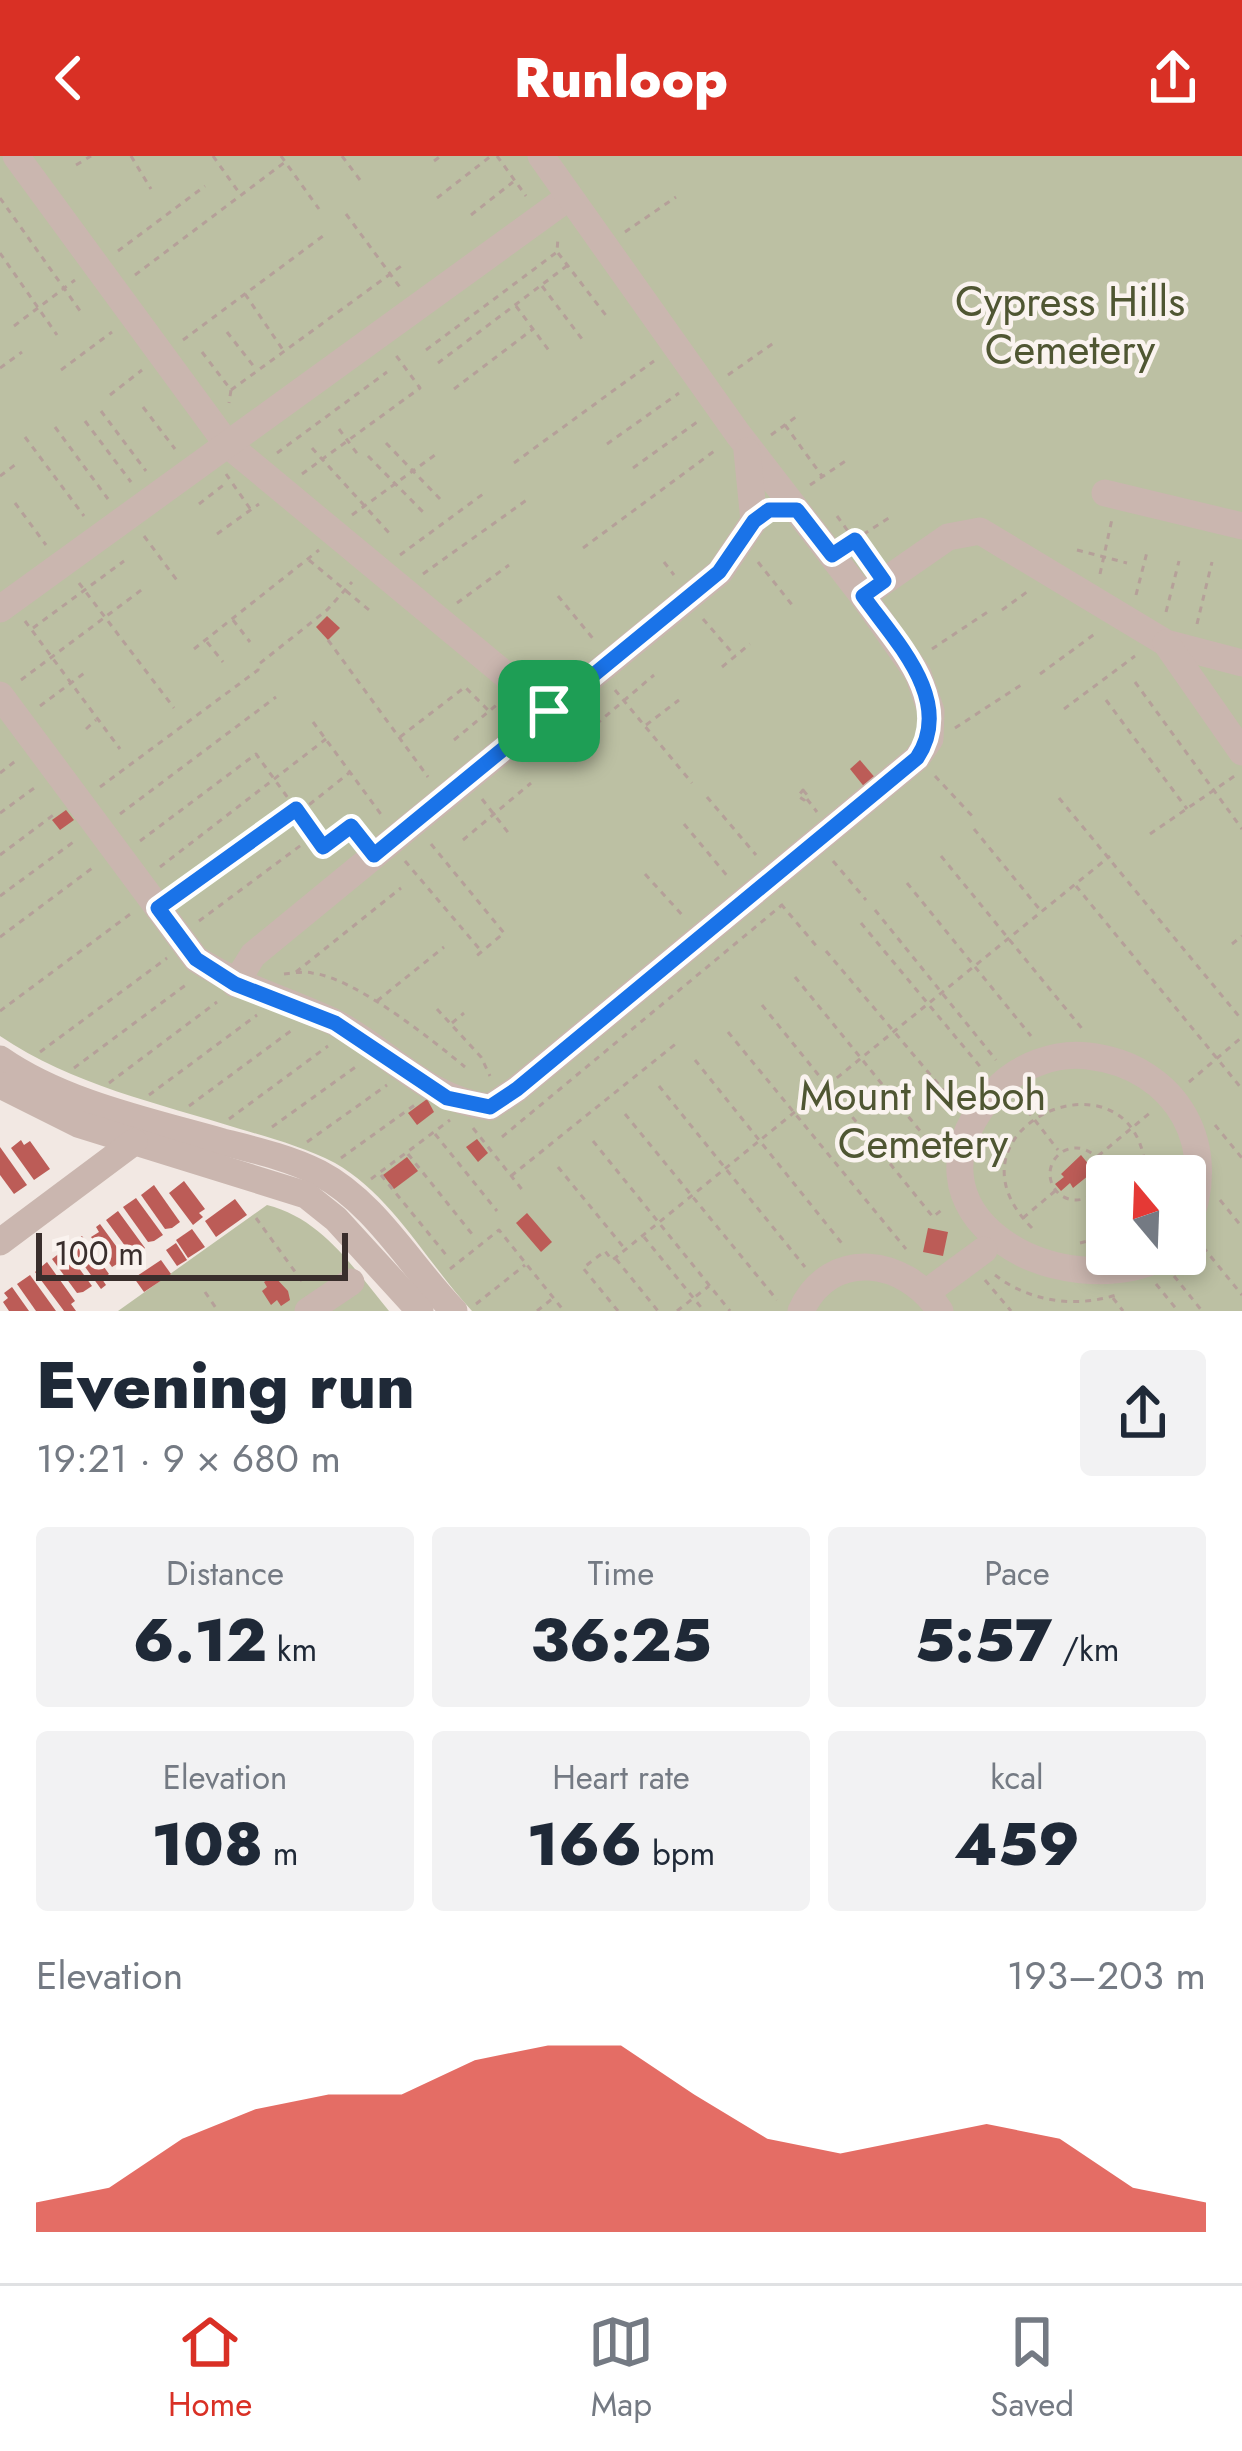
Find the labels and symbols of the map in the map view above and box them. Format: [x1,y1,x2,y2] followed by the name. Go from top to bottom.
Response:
[955,271,1185,380] park label: Cypress Hills Cemetery
[498,660,600,762] pin
[800,1065,1046,1174] park label: Mount Neboh Cemetery
[1086,1155,1206,1275] north arrow
[36,1227,348,1280] scale bar

